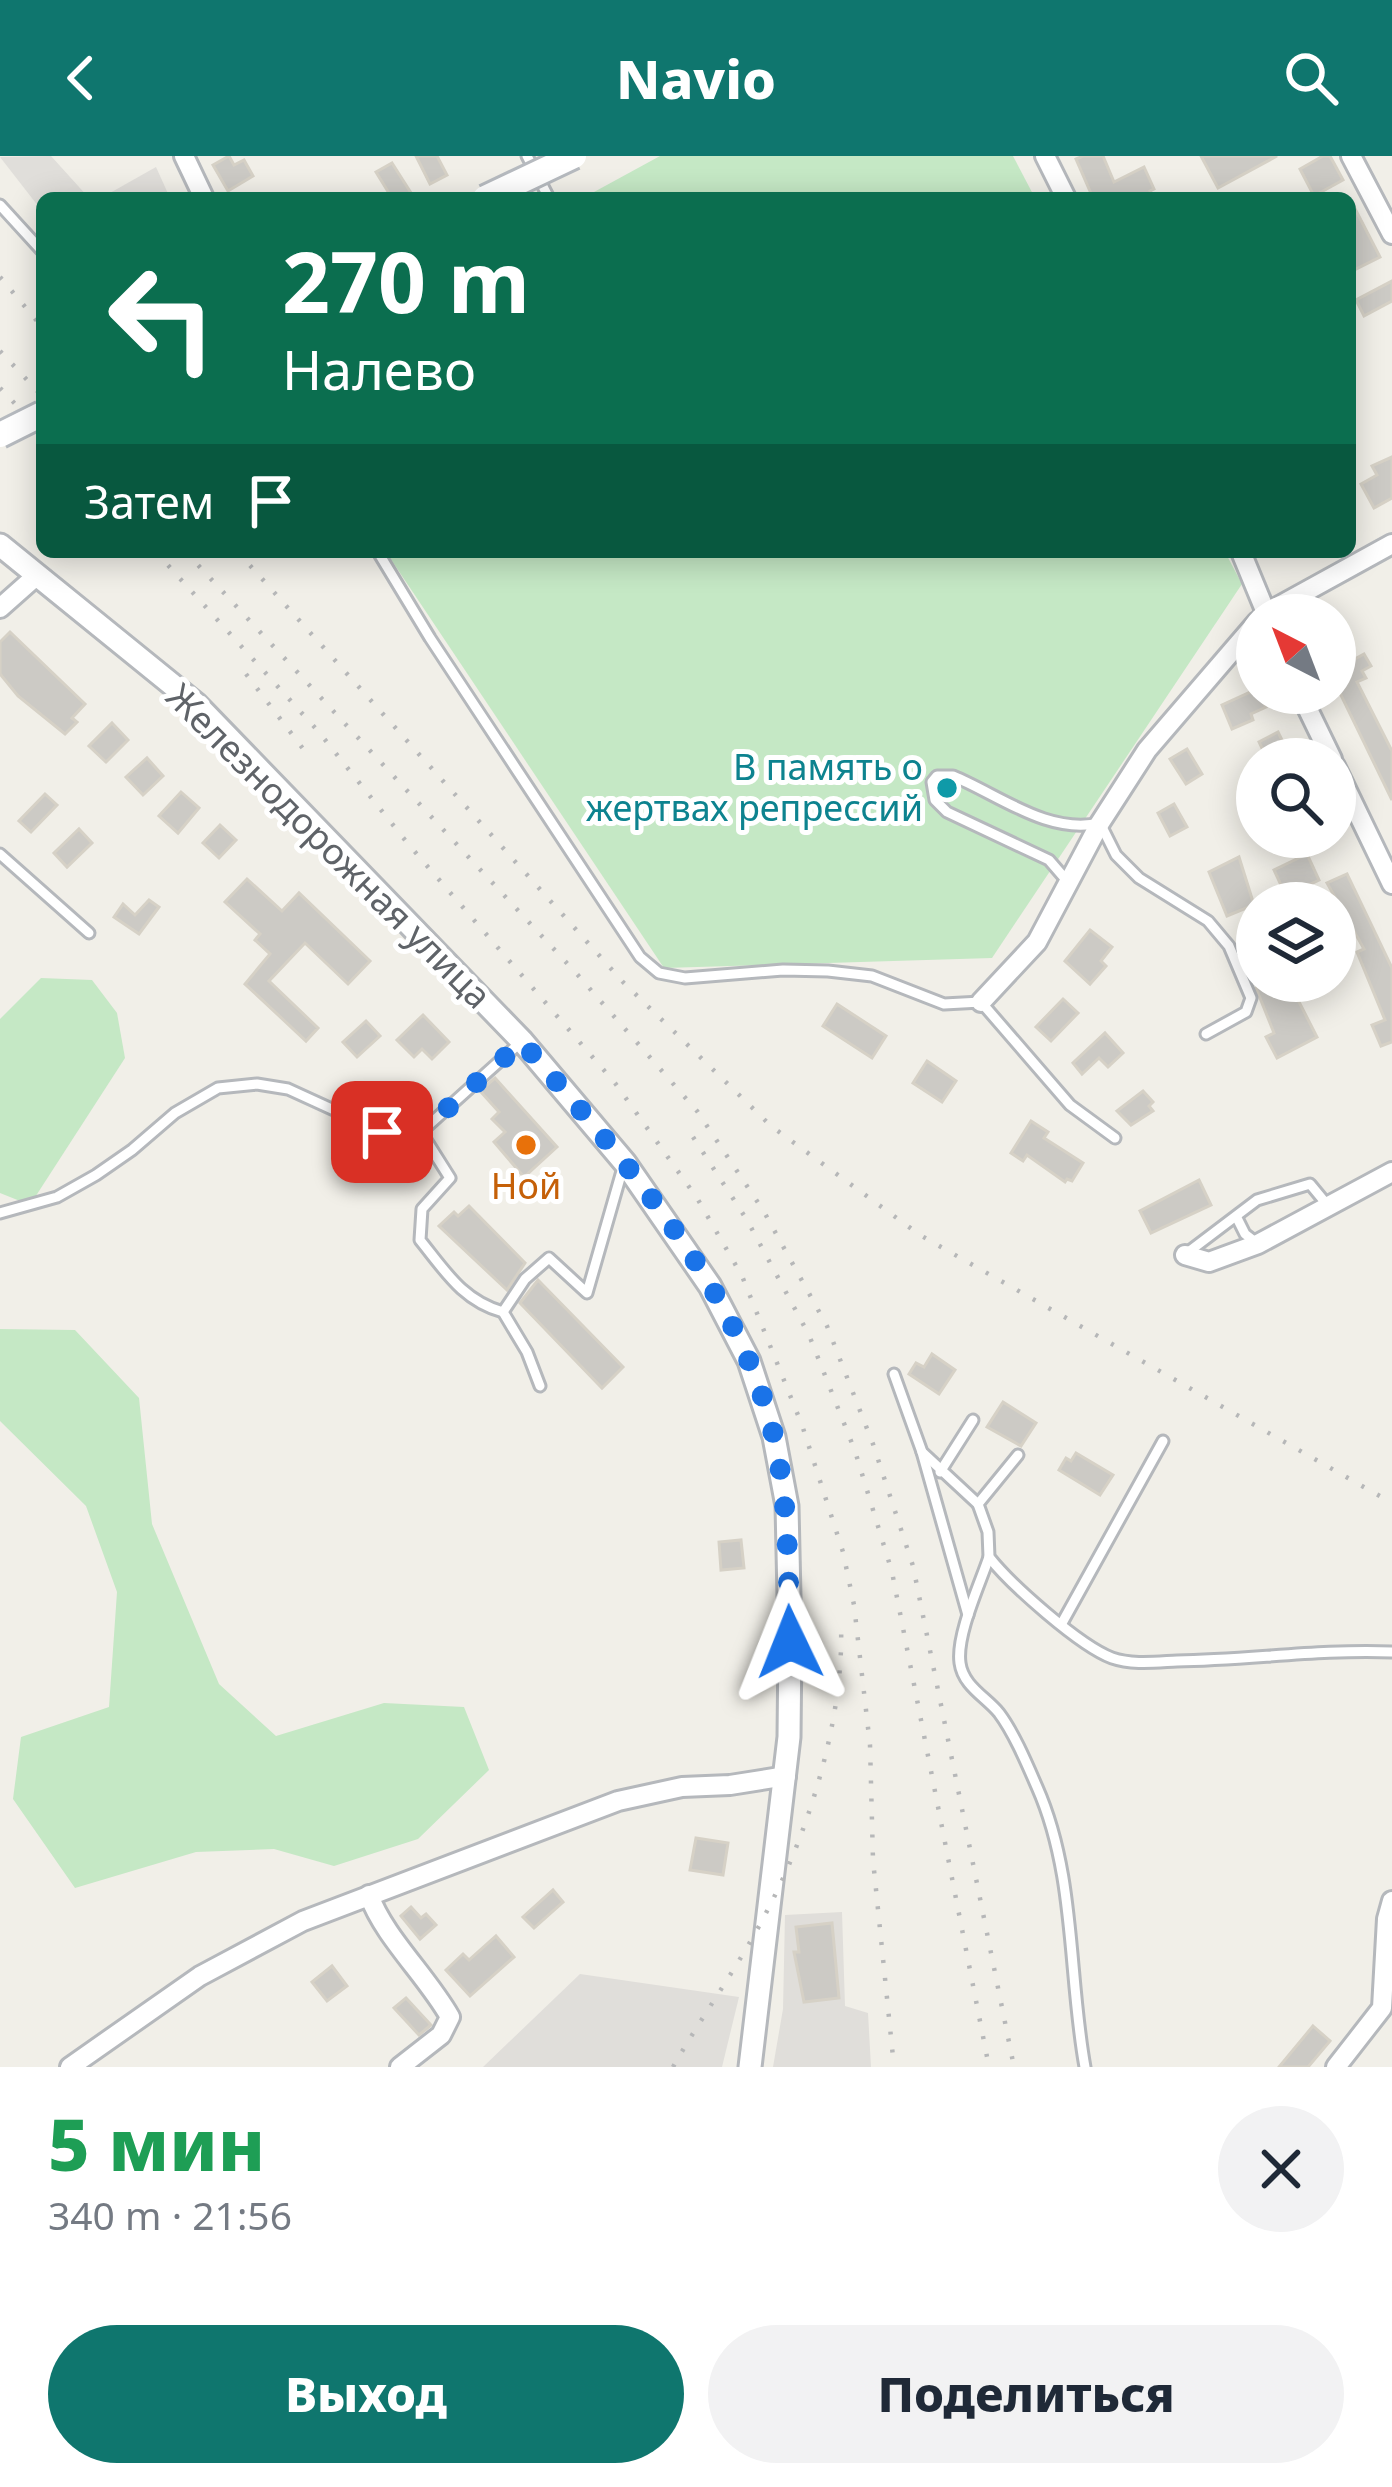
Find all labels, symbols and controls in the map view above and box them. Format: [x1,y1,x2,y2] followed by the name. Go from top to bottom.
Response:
[616,41,776,115] text: Navio
[48,45,114,111] icon: back
[1278,45,1344,111] icon: search
[282,223,530,338] text: 270 m
[84,240,240,396] icon: left
[282,332,476,406] text: Налево
[238,468,304,534] icon: arrive
[84,471,214,532] text: Затем
[1236,594,1356,714] north arrow
[1236,594,1356,1002] map controls
[156,672,503,1019] street label: Железнодорожная улица
[1236,738,1356,858] button: search
[586,742,923,832] place label: В память о жертвах репрессий
[934,775,960,801] marker: В память о жертвах репрессий
[1236,882,1356,1002] button: layers
[331,1081,433,1183] pin
[349,1099,415,1165] icon: arrive
[513,1132,539,1158] marker: Ной
[491,1161,561,1210] place label: Ной
[727,1579,853,1705] position arrow
[48,2094,265,2192] text: 5 мин
[1218,2106,1344,2232] button: close
[48,2188,292,2241] text: 340 m · 21:56
[48,2325,684,2463] button: Выход
[708,2325,1344,2463] button: Поделиться

